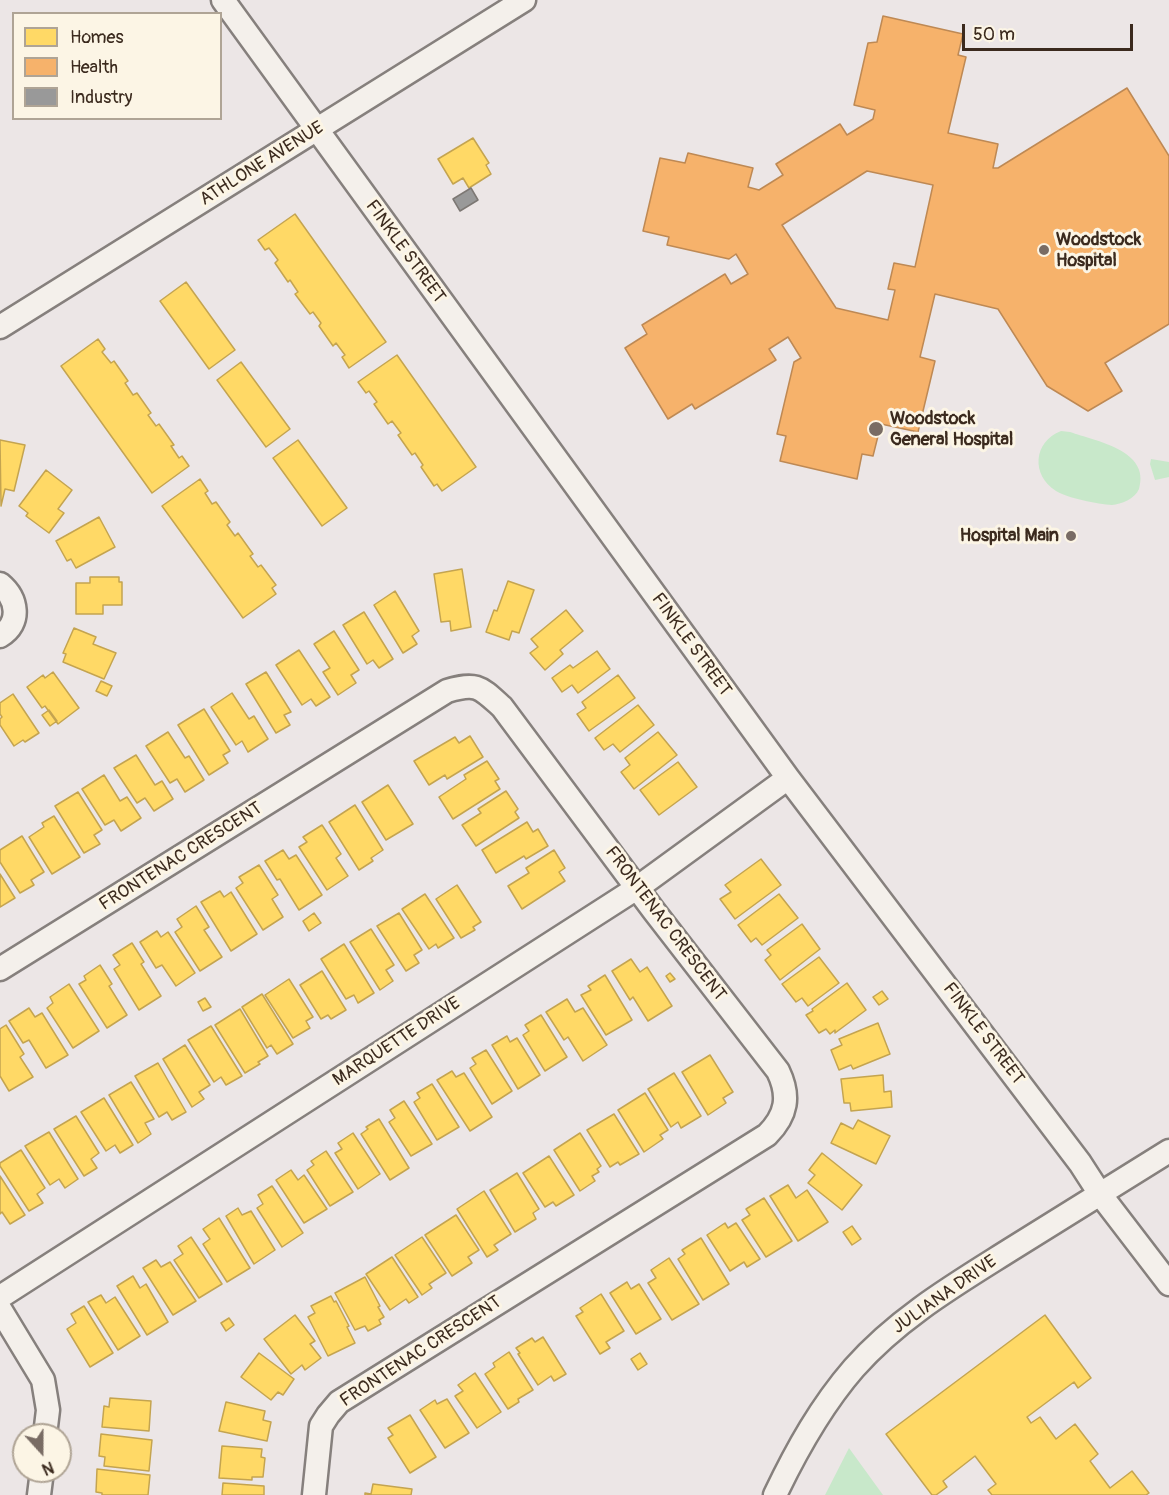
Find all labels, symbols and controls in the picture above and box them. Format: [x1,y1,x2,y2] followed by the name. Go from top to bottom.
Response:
[12,12,222,120] legend
[965,12,1136,50] scale bar
[973,23,1015,46] text: 50 m
[70,26,123,49] text: Homes
[70,56,118,79] text: Health
[70,86,133,109] text: Industry
[196,117,328,211] street label: ATHLONE AVENUE
[360,196,450,308] street label: FINKLE STREET
[1056,229,1141,272] place label: Woodstock Hospital
[1037,243,1051,257] marker: Woodstock Hospital
[890,408,1013,450] place label: Woodstock General Hospital
[867,420,885,438] marker: Woodstock General Hospital
[960,525,1059,547] place label: Hospital Main
[1064,529,1078,543] marker: Hospital Main
[646,589,736,701] street label: FINKLE STREET
[96,798,266,916] street label: FRONTENAC CRESCENT
[600,843,730,1005] street label: FRONTENAC CRESCENT
[938,979,1028,1089] street label: FINKLE STREET
[329,993,465,1091] street label: MARQUETTE DRIVE
[889,1251,1001,1339] street label: JULIANA DRIVE
[336,1292,506,1412] street label: FRONTENAC CRESCENT
[12,1423,72,1483] north arrow
[39,1457,56,1479] text: N

